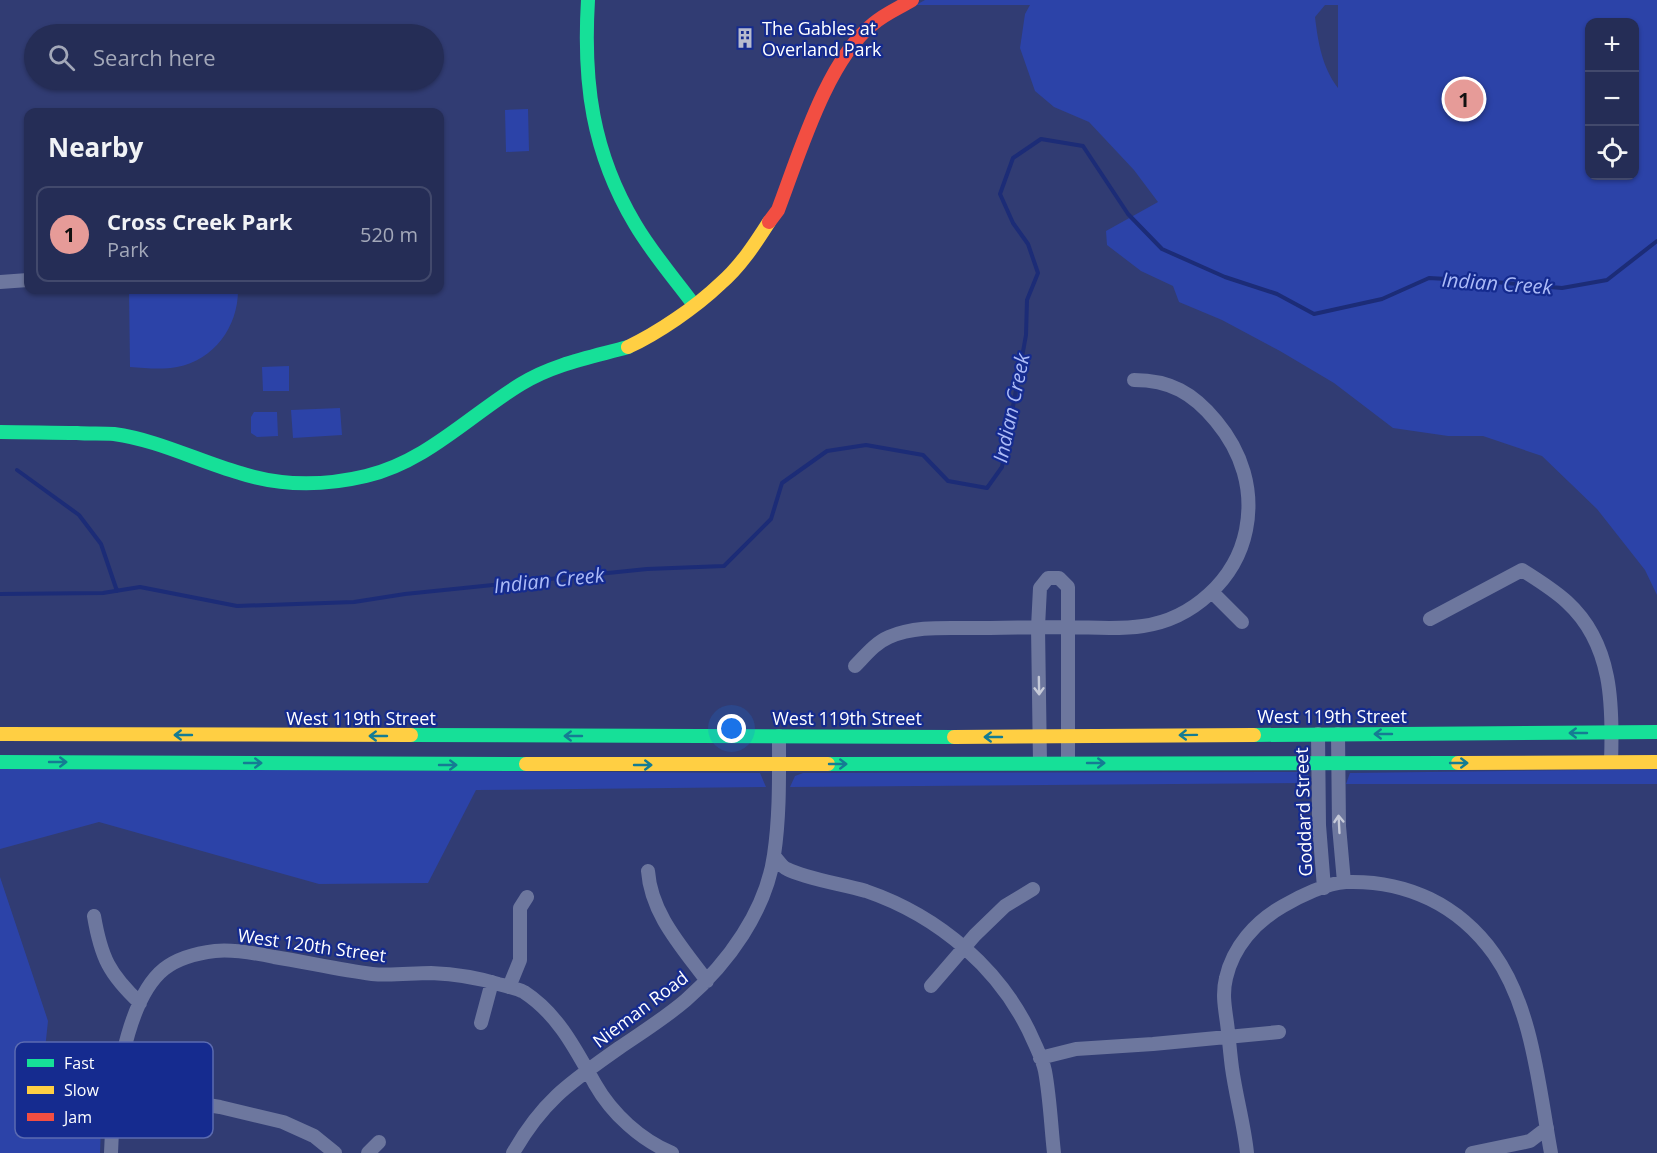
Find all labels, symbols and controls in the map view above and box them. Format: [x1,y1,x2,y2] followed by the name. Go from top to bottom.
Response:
[762,16,882,61] place label: The Gables at Overland Park
[1585,18,1639,180] map controls
[1585,18,1639,72] button: +
[24,24,444,90] search box
[733,26,757,50] building icon: The Gables at Overland Park
[45,41,78,74] icon: search
[93,42,216,72] text: Search here
[1585,72,1639,126] button: −
[1444,76,1484,122] pin: 1
[1585,126,1639,180] button: locate
[48,129,143,165] text: Nearby
[107,206,292,236] text: Cross Creek Park
[64,221,75,248] text: 1
[360,221,418,248] text: 520 m
[107,236,149,263] text: Park
[1441,266,1554,300] water label: Indian Creek
[986,350,1036,465] water label: Indian Creek
[492,561,607,599] water label: Indian Creek
[1033,675,1045,695] one-way arrow
[1257,704,1407,728] street label: West 119th Street
[286,706,436,730] street label: West 119th Street
[772,706,922,730] street label: West 119th Street
[717,714,746,743] your location
[1568,727,1588,739] one-way arrow
[1373,728,1393,740] one-way arrow
[174,729,194,741] one-way arrow
[1178,729,1198,741] one-way arrow
[369,730,389,742] one-way arrow
[564,730,584,742] one-way arrow
[983,731,1003,743] one-way arrow
[1289,747,1317,877] street label: Goddard Street
[48,756,68,768] one-way arrow
[243,757,263,769] one-way arrow
[1085,757,1105,769] one-way arrow
[1448,757,1468,769] one-way arrow
[438,759,458,771] one-way arrow
[633,759,653,771] one-way arrow
[827,759,847,770] one-way arrow
[1334,815,1345,835] one-way arrow
[236,923,388,967] street label: West 120th Street
[587,965,693,1053] street label: Nieman Road
[15,1042,213,1138] legend
[64,1052,95,1074] text: Fast
[64,1079,99,1101] text: Slow
[62,1106,92,1128] text: Jam

